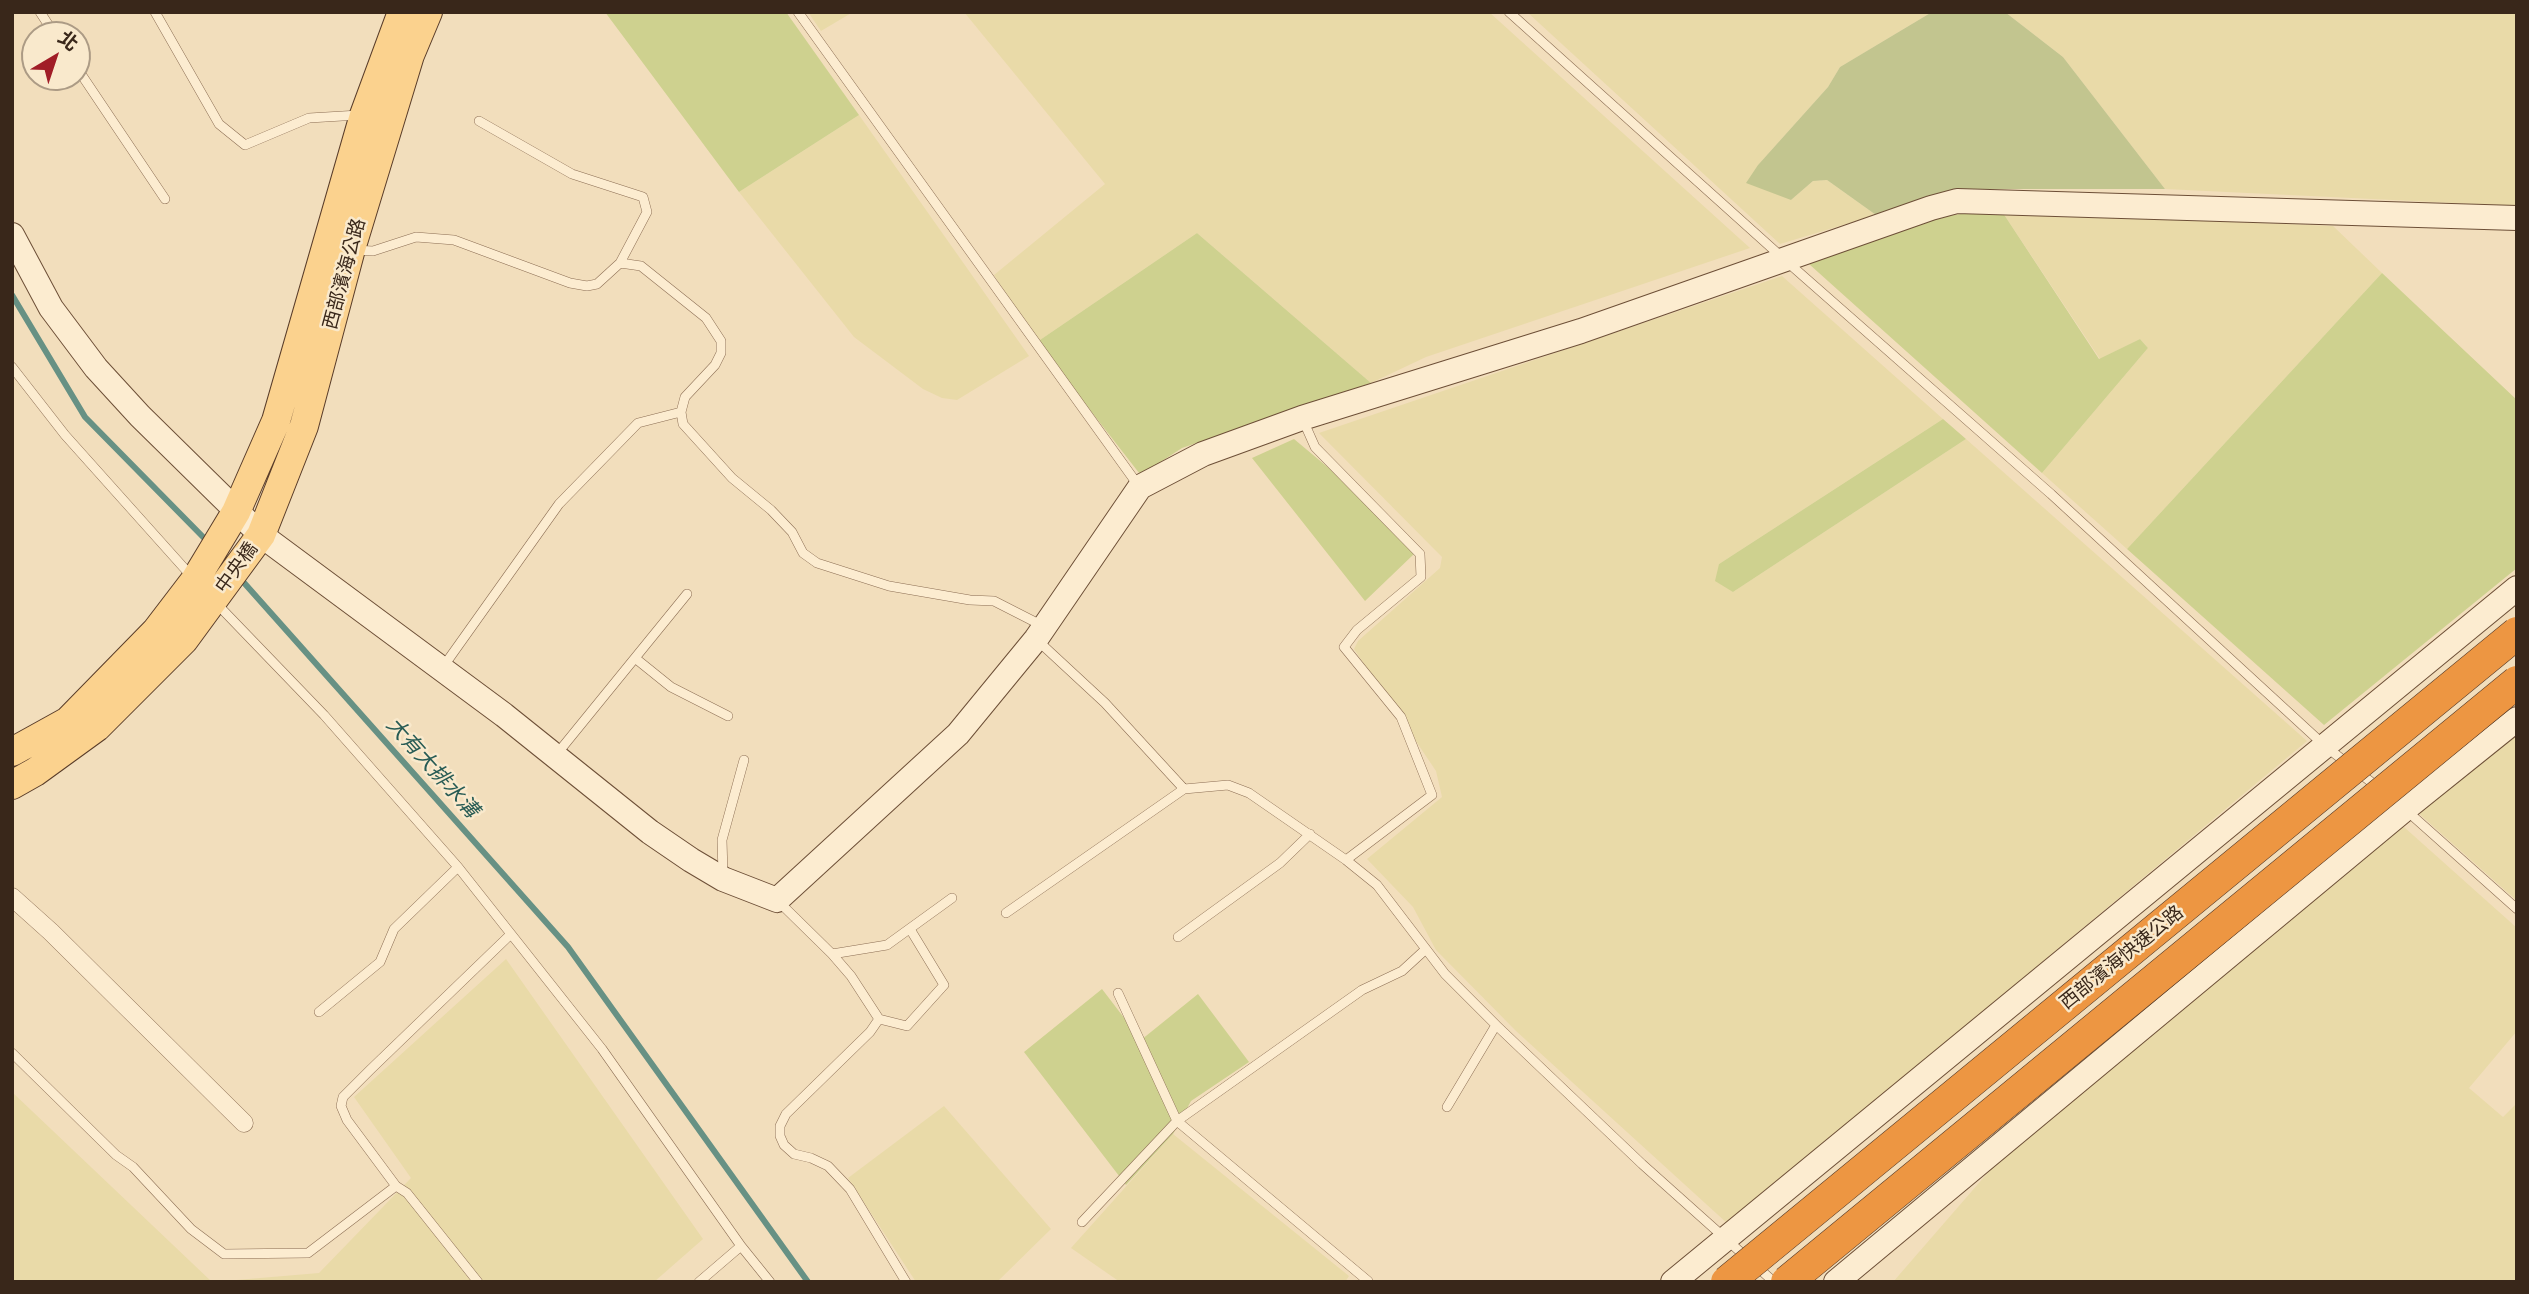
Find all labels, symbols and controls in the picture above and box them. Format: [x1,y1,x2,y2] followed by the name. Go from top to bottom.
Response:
[21,21,91,91] north arrow
[54,26,83,56] text: 北
[319,216,371,332] street label: 西部濱海公路
[211,538,263,598] street label: 中央橋
[380,713,484,823] water label: 大有大排水溝
[2056,901,2188,1015] street label: 西部濱海快速公路

